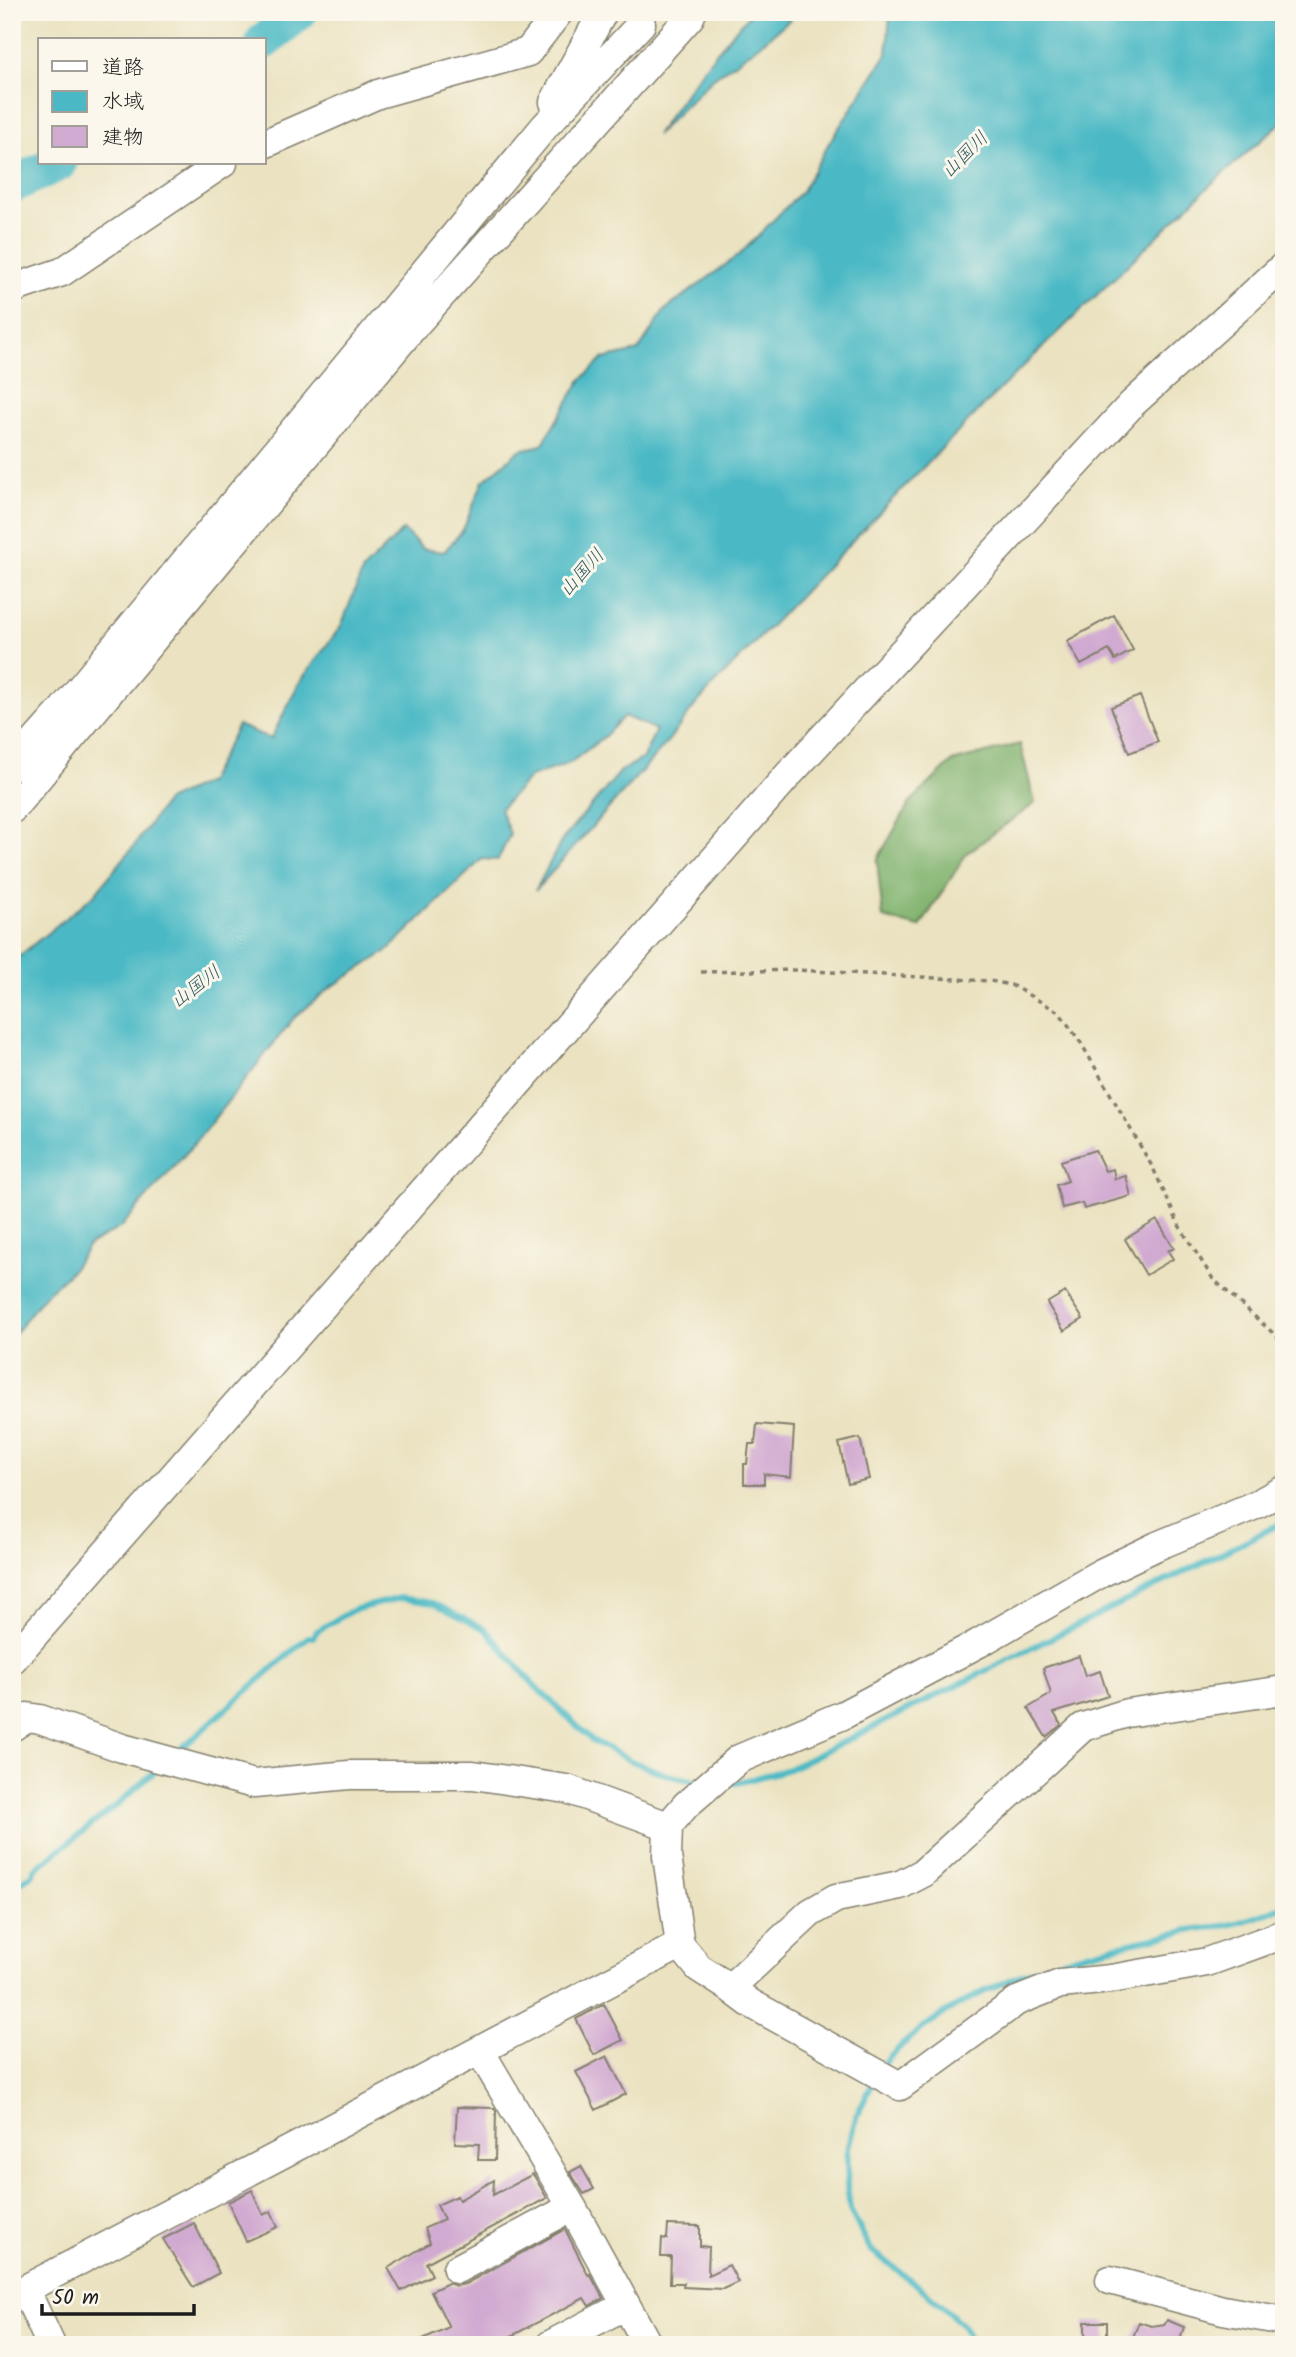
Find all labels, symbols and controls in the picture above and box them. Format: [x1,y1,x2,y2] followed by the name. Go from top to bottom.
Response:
[38,38,266,164] legend
[102,52,144,85] text: 道路
[102,86,144,119] text: 水域
[102,122,144,155] text: 建物
[935,125,996,186] water label: 山国川
[552,542,613,605] water label: 山国川
[164,958,228,1017] water label: 山国川
[42,2273,194,2317] scale bar
[52,2282,99,2315] text: 50 m

